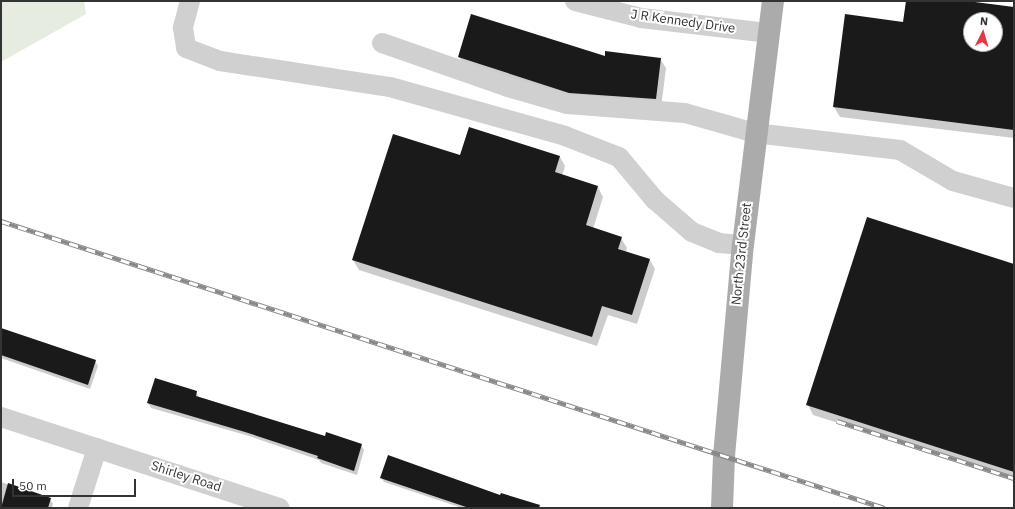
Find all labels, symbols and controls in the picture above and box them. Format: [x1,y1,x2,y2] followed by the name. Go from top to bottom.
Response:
[630,7,736,37] street label: J R Kennedy Drive
[963,12,1003,52] north arrow
[979,14,989,28] text: N
[729,202,755,306] street label: North 23rd Street
[149,458,223,496] street label: Shirley Road
[14,471,138,497] scale bar
[19,478,47,493] text: 50 m

